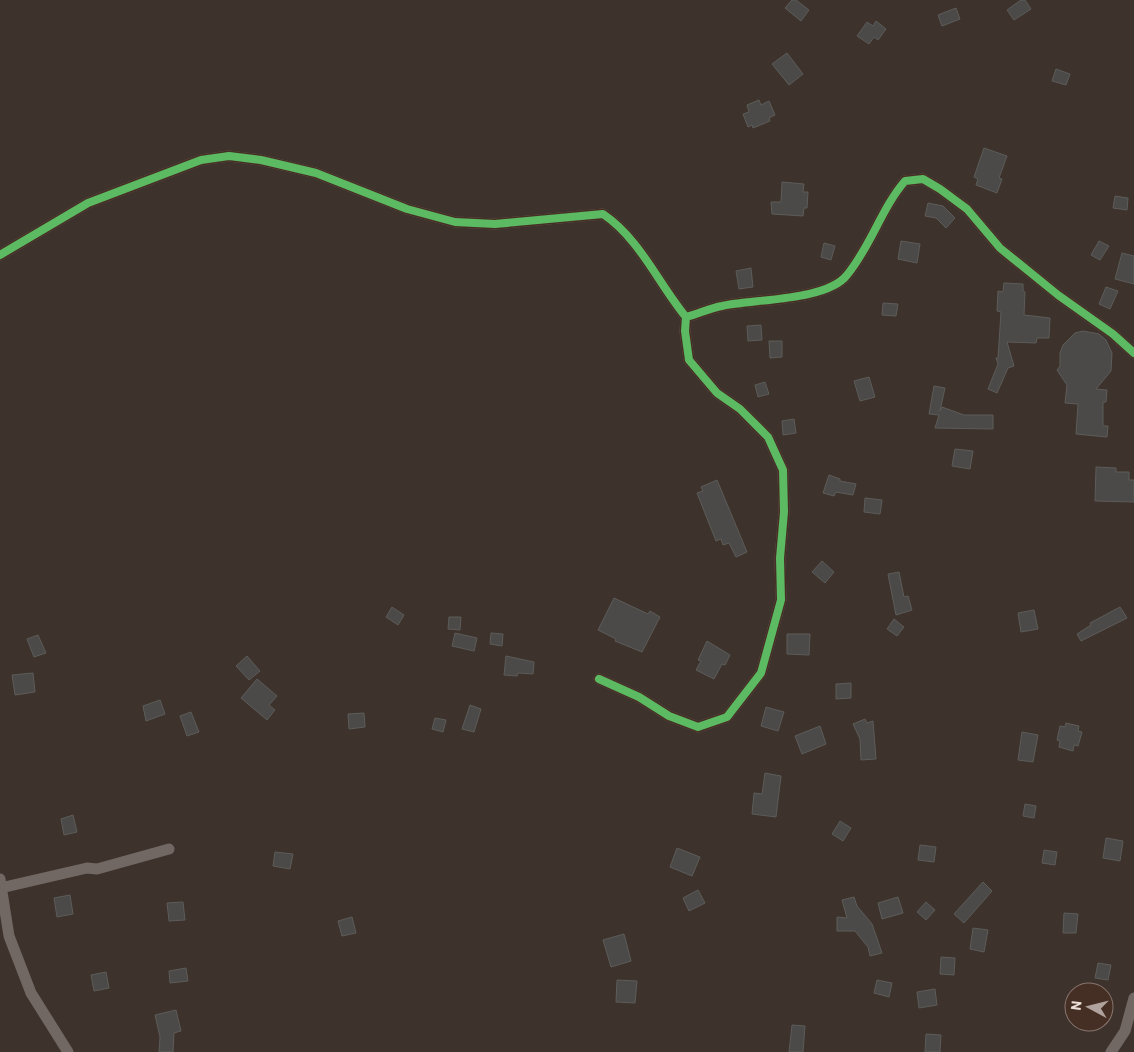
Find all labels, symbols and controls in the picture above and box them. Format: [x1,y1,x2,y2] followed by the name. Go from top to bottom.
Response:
[1064,982,1114,1032] north arrow
[1067,1000,1085,1011] text: N

